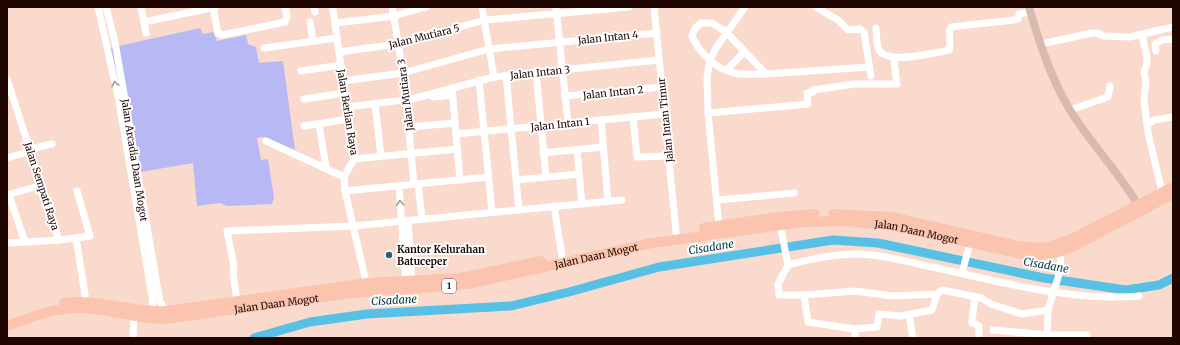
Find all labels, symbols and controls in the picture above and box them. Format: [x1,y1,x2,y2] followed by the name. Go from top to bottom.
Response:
[386,21,461,52] street label: Jalan Mutiara 5
[576,28,639,47] street label: Jalan Intan 4
[395,58,416,133] street label: Jalan Mutiara 3
[508,63,571,82] street label: Jalan Intan 3
[334,67,361,157] street label: Jalan Berlian Raya
[655,76,677,164] street label: Jalan Intan Timur
[112,81,120,87] one-way arrow
[581,83,644,102] street label: Jalan Intan 2
[118,97,151,222] street label: Jalan Arcadia Daan Mogot
[529,115,591,134] street label: Jalan Intan 1
[21,140,62,232] street label: Jalan Sempati Raya
[396,200,405,206] one-way arrow
[873,217,960,247] street label: Jalan Daan Mogot
[687,236,735,258] water label: Cisadane
[552,240,639,272] street label: Jalan Daan Mogot
[397,243,485,268] place label: Kantor Kelurahan Batuceper
[384,250,394,260] marker: Kantor Kelurahan Batuceper
[1022,254,1070,276] water label: Cisadane
[442,279,456,293] road number: 1
[232,292,320,316] street label: Jalan Daan Mogot
[371,292,418,308] water label: Cisadane

